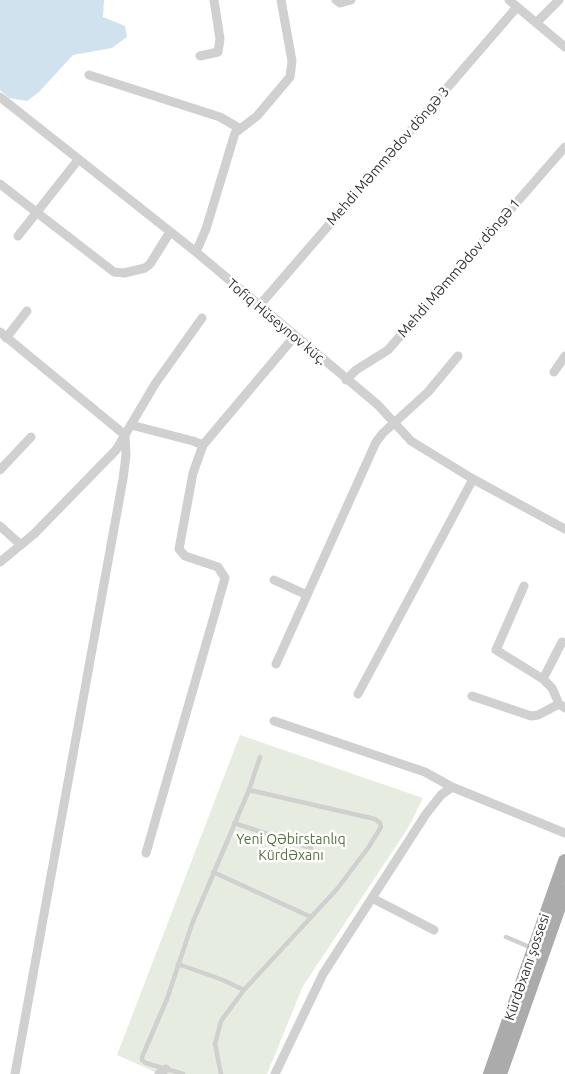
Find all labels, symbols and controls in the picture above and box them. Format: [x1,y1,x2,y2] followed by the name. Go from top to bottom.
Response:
[323,83,453,229] street label: Mehdi Məmmədov döngə 3
[394,195,524,341] street label: Mehdi Məmmədov döngə 1
[224,275,330,369] street label: Tofiq Hüseynov küç.
[236,831,346,864] park label: Yeni Qəbirstanlıq Kürdəxanı
[501,911,553,1023] street label: Kürdəxanı şossesi

